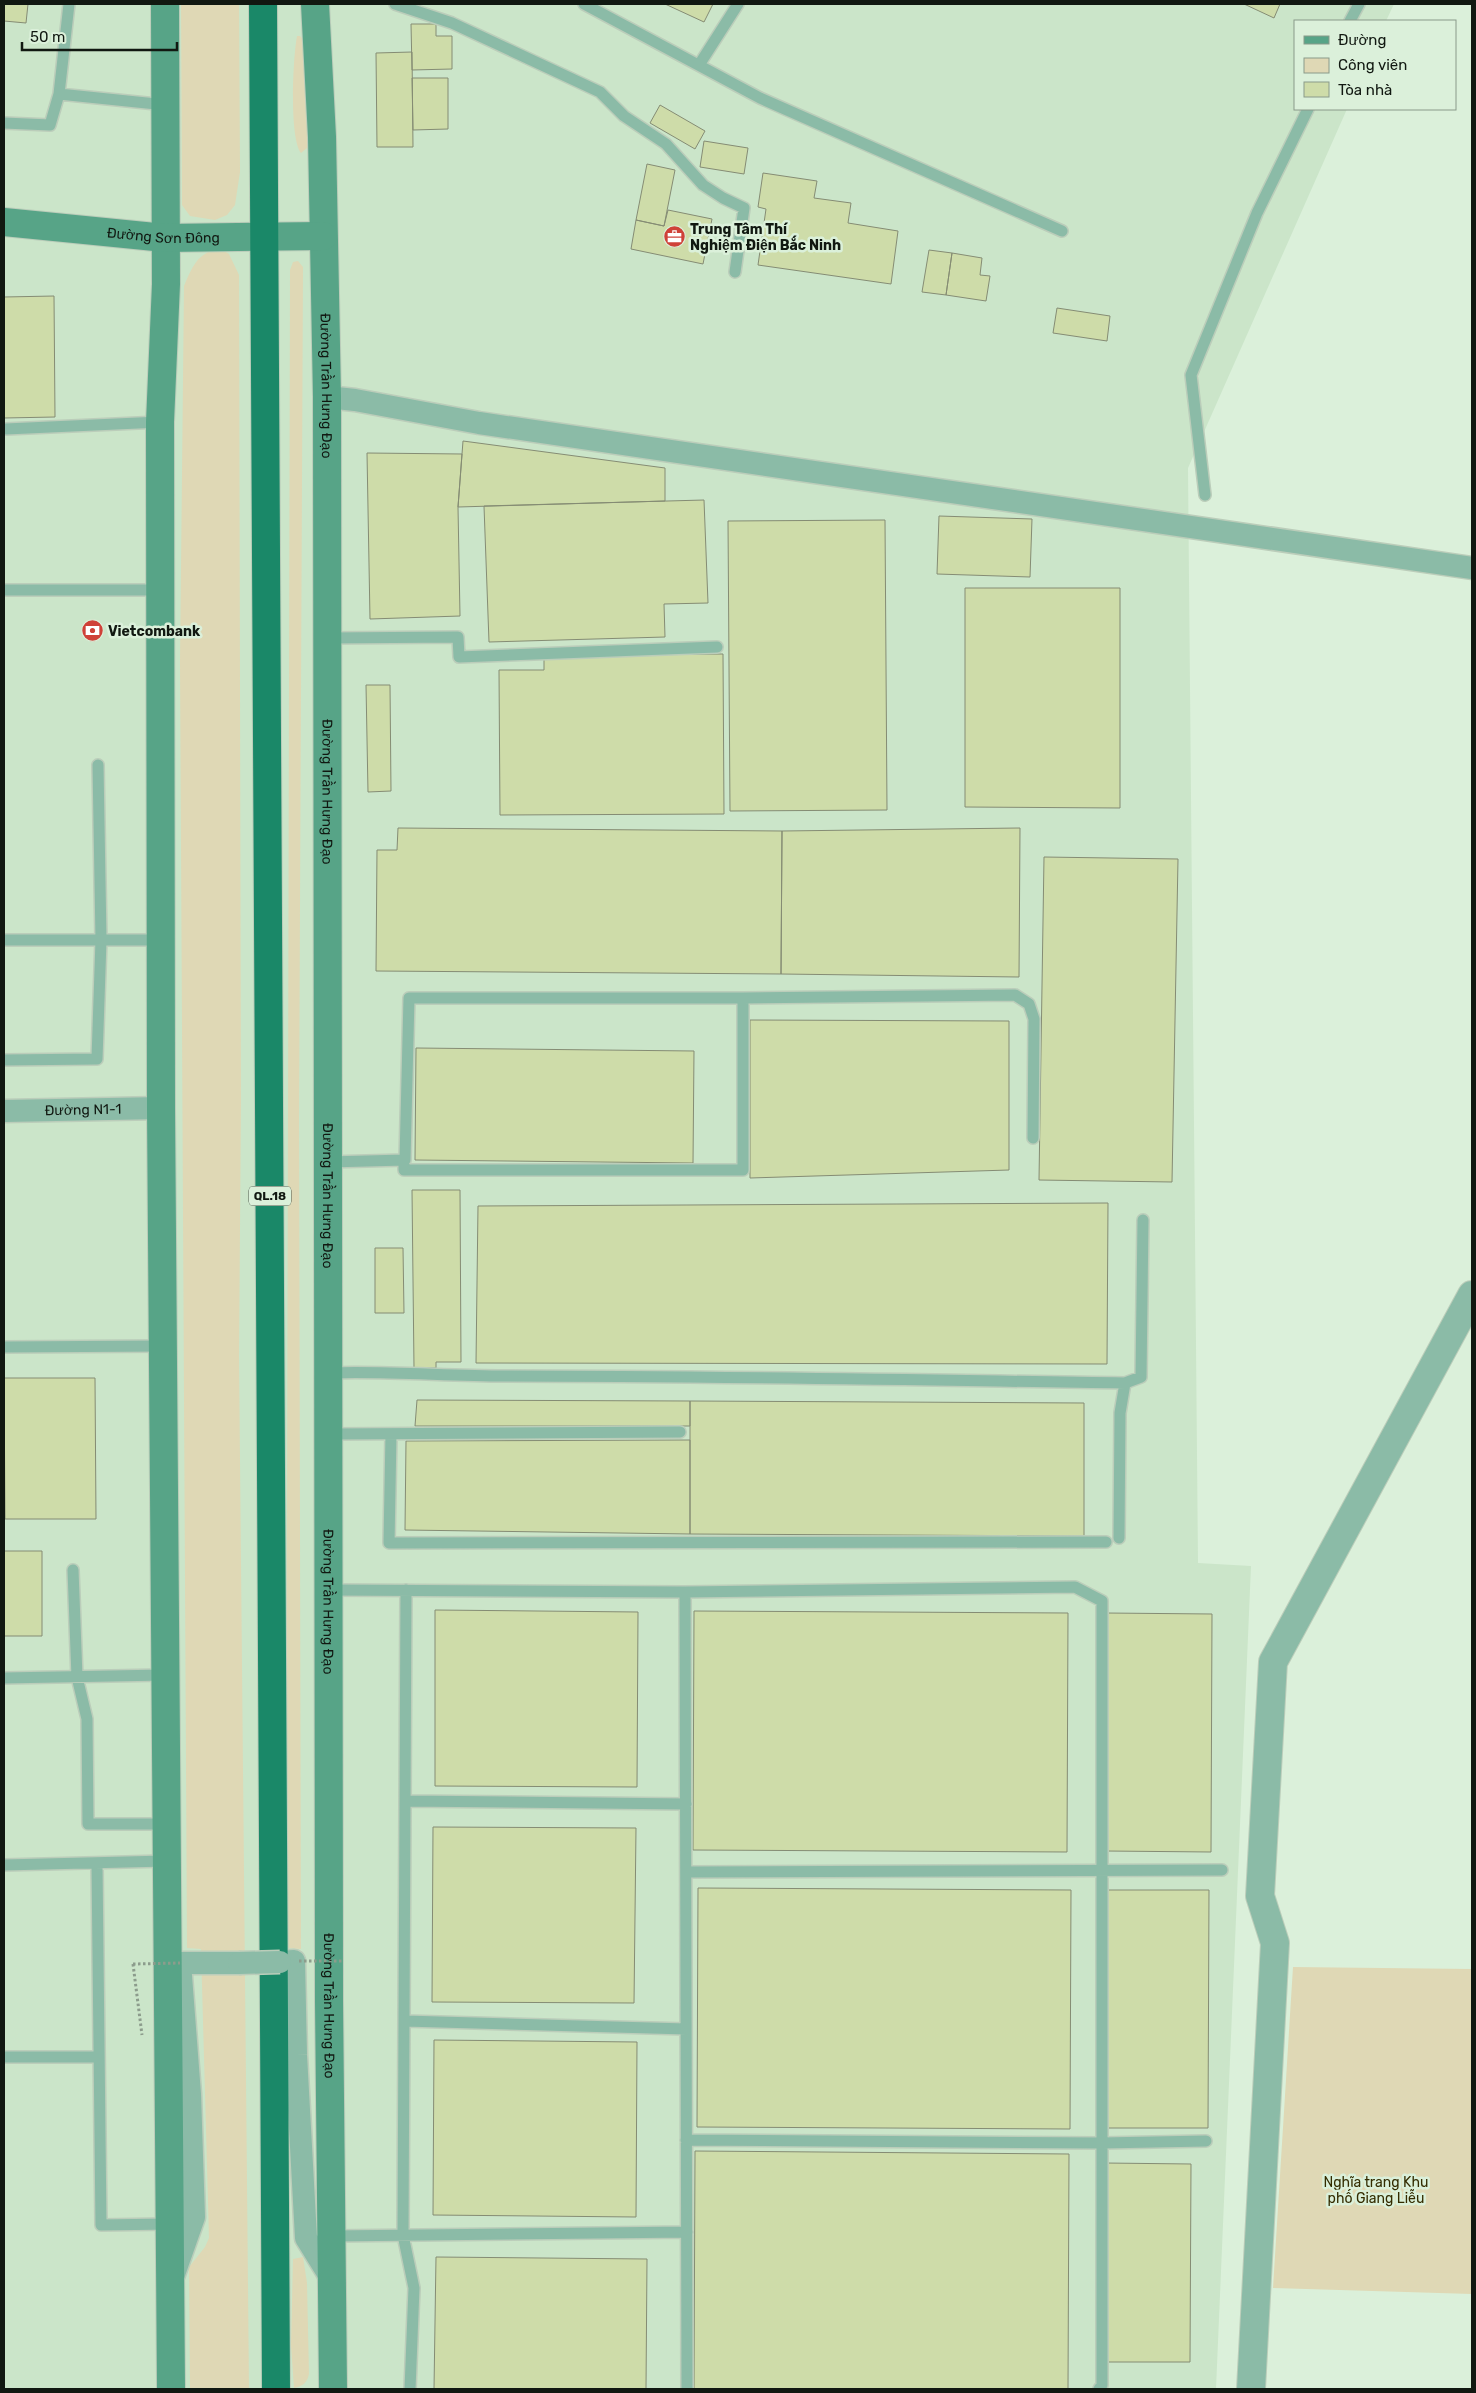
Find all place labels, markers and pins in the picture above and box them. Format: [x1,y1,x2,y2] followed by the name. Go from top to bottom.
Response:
[690,221,841,254] place label: Trung Tâm Thí Nghiệm Điện Bắc Ninh
[662,225,686,249] office icon: Trung Tâm Thí Nghiệm Điện Bắc Ninh
[80,619,104,643] bank icon: Vietcombank
[108,623,201,640] place label: Vietcombank

